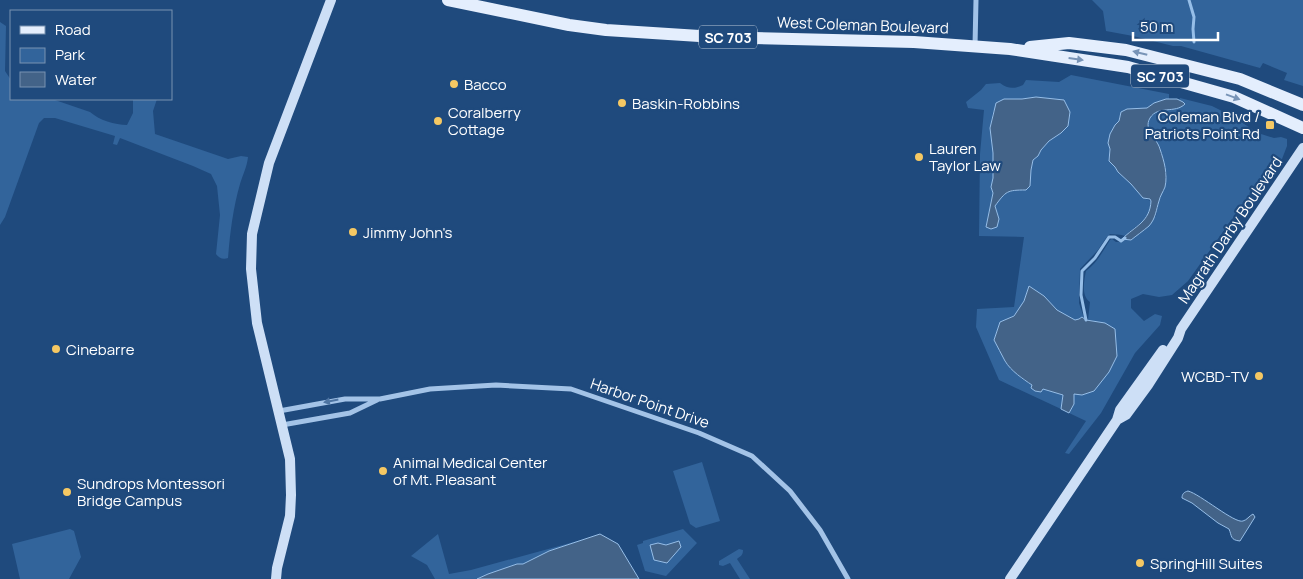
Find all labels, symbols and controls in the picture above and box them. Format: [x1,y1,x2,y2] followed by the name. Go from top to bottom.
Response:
[10,10,172,100] legend
[1133,10,1218,42] scale bar
[777,12,949,38] street label: West Coleman Boulevard
[1140,16,1174,37] text: 50 m
[55,19,91,40] text: Road
[699,26,757,48] road number: SC 703
[55,44,85,65] text: Park
[1133,49,1148,57] one-way arrow
[1068,55,1084,63] one-way arrow
[1131,64,1189,88] road number: SC 703
[55,69,97,90] text: Water
[464,74,507,95] place label: Bacco
[448,78,460,90] marker: Bacco
[632,93,740,114] place label: Baskin-Robbins
[1226,93,1241,101] one-way arrow
[616,97,628,109] marker: Baskin-Robbins
[448,102,521,140] place label: Coralberry Cottage
[1145,106,1260,144] place label: Coleman Blvd / Patriots Point Rd
[432,115,444,127] marker: Coralberry Cottage
[1264,119,1276,131] marker: Coleman Blvd / Patriots Point Rd
[929,138,1001,176] place label: Lauren Taylor Law
[913,151,925,163] marker: Lauren Taylor Law
[1173,152,1287,308] street label: Magrath Darby Boulevard
[363,222,453,243] place label: Jimmy John's
[347,226,359,238] marker: Jimmy John's
[66,339,135,360] place label: Cinebarre
[50,343,62,355] marker: Cinebarre
[1181,366,1249,387] place label: WCBD-TV
[1253,370,1265,382] marker: WCBD-TV
[588,373,713,433] street label: Harbor Point Drive
[323,398,339,406] one-way arrow
[393,452,548,490] place label: Animal Medical Center of Mt. Pleasant
[377,465,389,477] marker: Animal Medical Center of Mt. Pleasant
[77,473,225,511] place label: Sundrops Montessori Bridge Campus
[61,486,73,498] marker: Sundrops Montessori Bridge Campus
[1150,553,1263,574] place label: SpringHill Suites
[1134,557,1146,569] marker: SpringHill Suites

